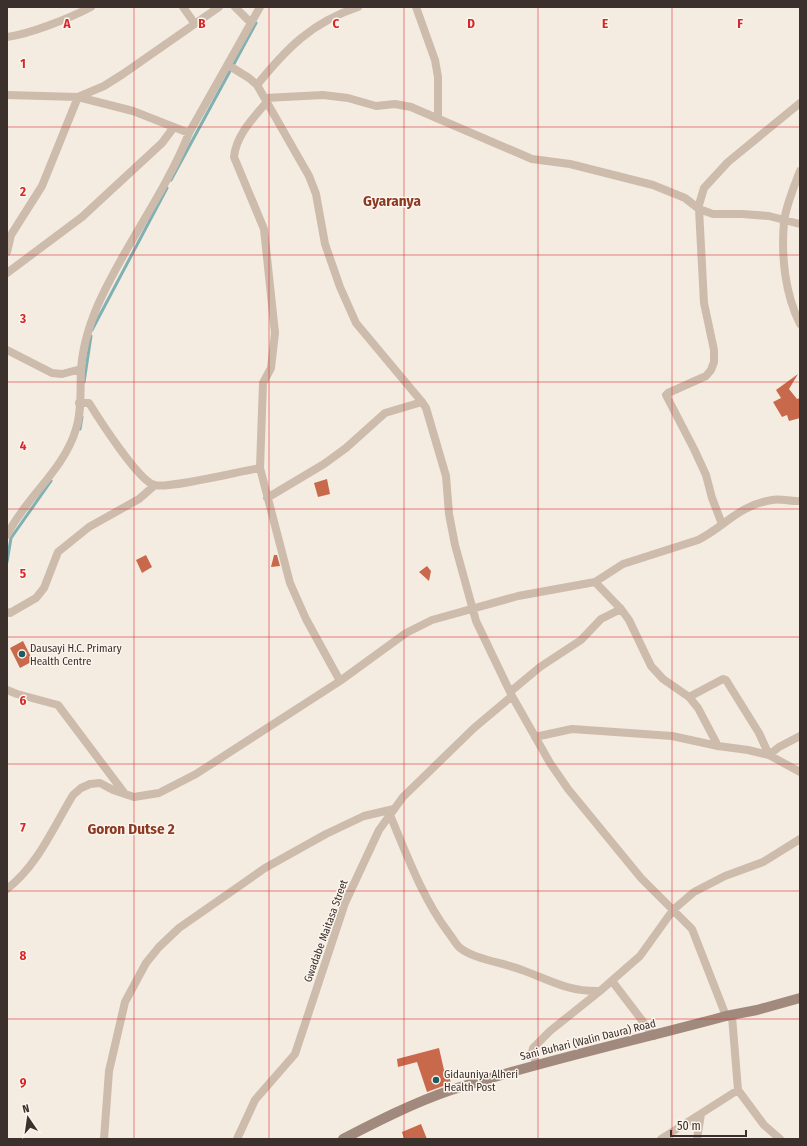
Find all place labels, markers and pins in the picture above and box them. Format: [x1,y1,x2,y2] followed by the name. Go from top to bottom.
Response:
[30,642,122,668] place label: Dausayi H.C. Primary Health Centre
[17,649,27,659] marker: Dausayi H.C. Primary Health Centre
[444,1068,518,1094] place label: Gidauniya Alheri Health Post
[431,1075,441,1085] marker: Gidauniya Alheri Health Post

